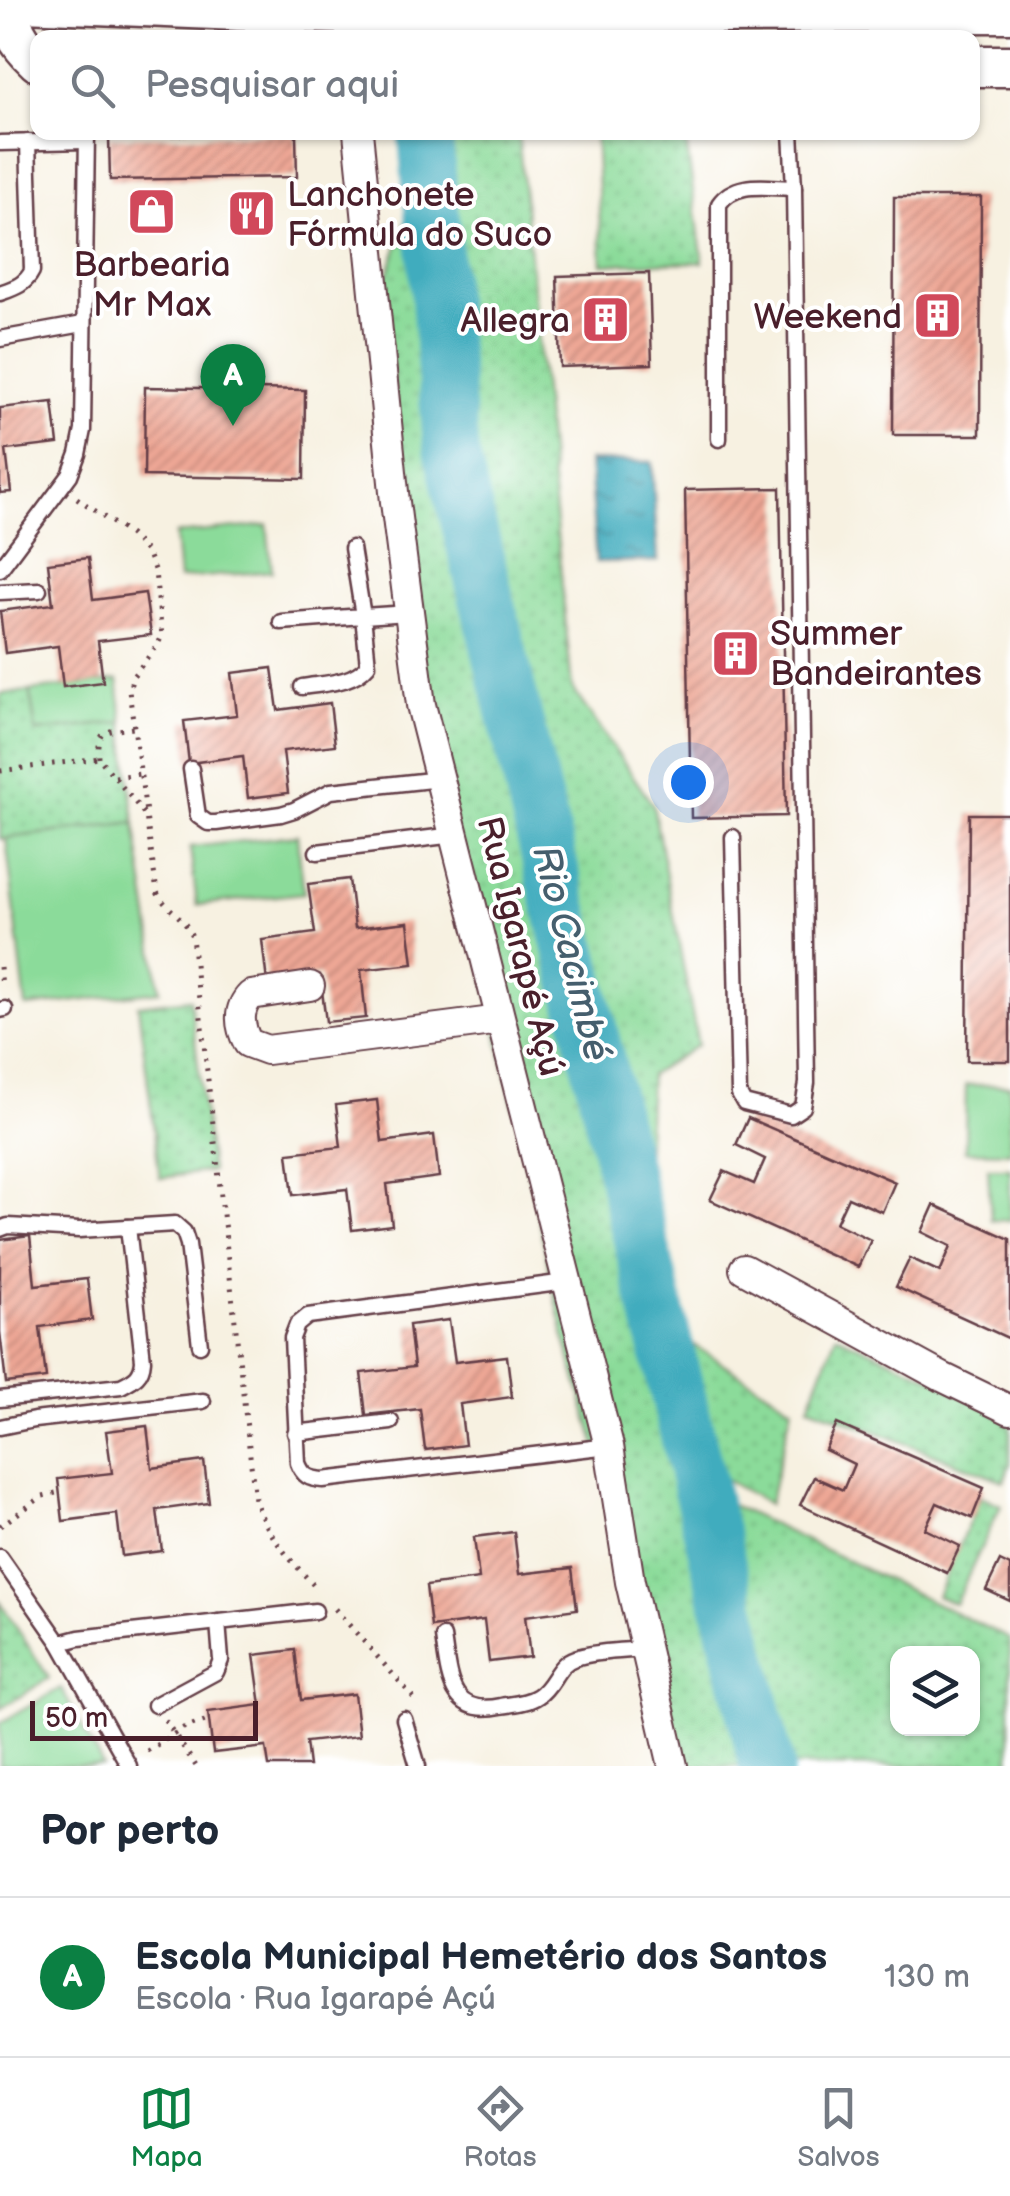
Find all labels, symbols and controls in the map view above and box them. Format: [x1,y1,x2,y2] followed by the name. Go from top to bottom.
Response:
[30,30,980,140] search box
[65,58,120,113] icon: search
[145,63,399,108] text: Pesquisar aqui
[287,174,552,257] place label: Lanchonete Fórmula do Suco
[126,186,178,238] shop icon: Barbearia Mr Max
[226,188,278,240] restaurant icon: Lanchonete Fórmula do Suco
[73,244,231,327] place label: Barbearia Mr Max
[911,290,963,342] building icon: Weekend
[579,294,631,346] building icon: Allegra
[753,296,902,339] place label: Weekend
[461,300,570,343] place label: Allegra
[200,344,266,426] pin: A
[770,613,982,696] place label: Summer Bandeirantes
[709,627,761,679] building icon: Summer Bandeirantes
[663,757,714,808] your location
[467,812,573,1080] street label: Rua Igarapé Açú
[522,841,619,1066] water label: Rio Cacimbé
[890,1646,980,1736] map controls
[890,1646,980,1736] button: layers
[30,1696,258,1740] scale bar
[45,1702,108,1735] text: 50 m
[40,1806,219,1857] text: Por perto
[135,1935,827,1980] text: Escola Municipal Hemetério dos Santos
[63,1958,82,1997] text: A
[884,1958,970,1997] text: 130 m
[135,1980,496,2019] text: Escola · Rua Igarapé Açú
[131,2081,203,2174] tab: Mapa
[464,2081,537,2174] tab: Rotas
[798,2081,880,2174] tab: Salvos

